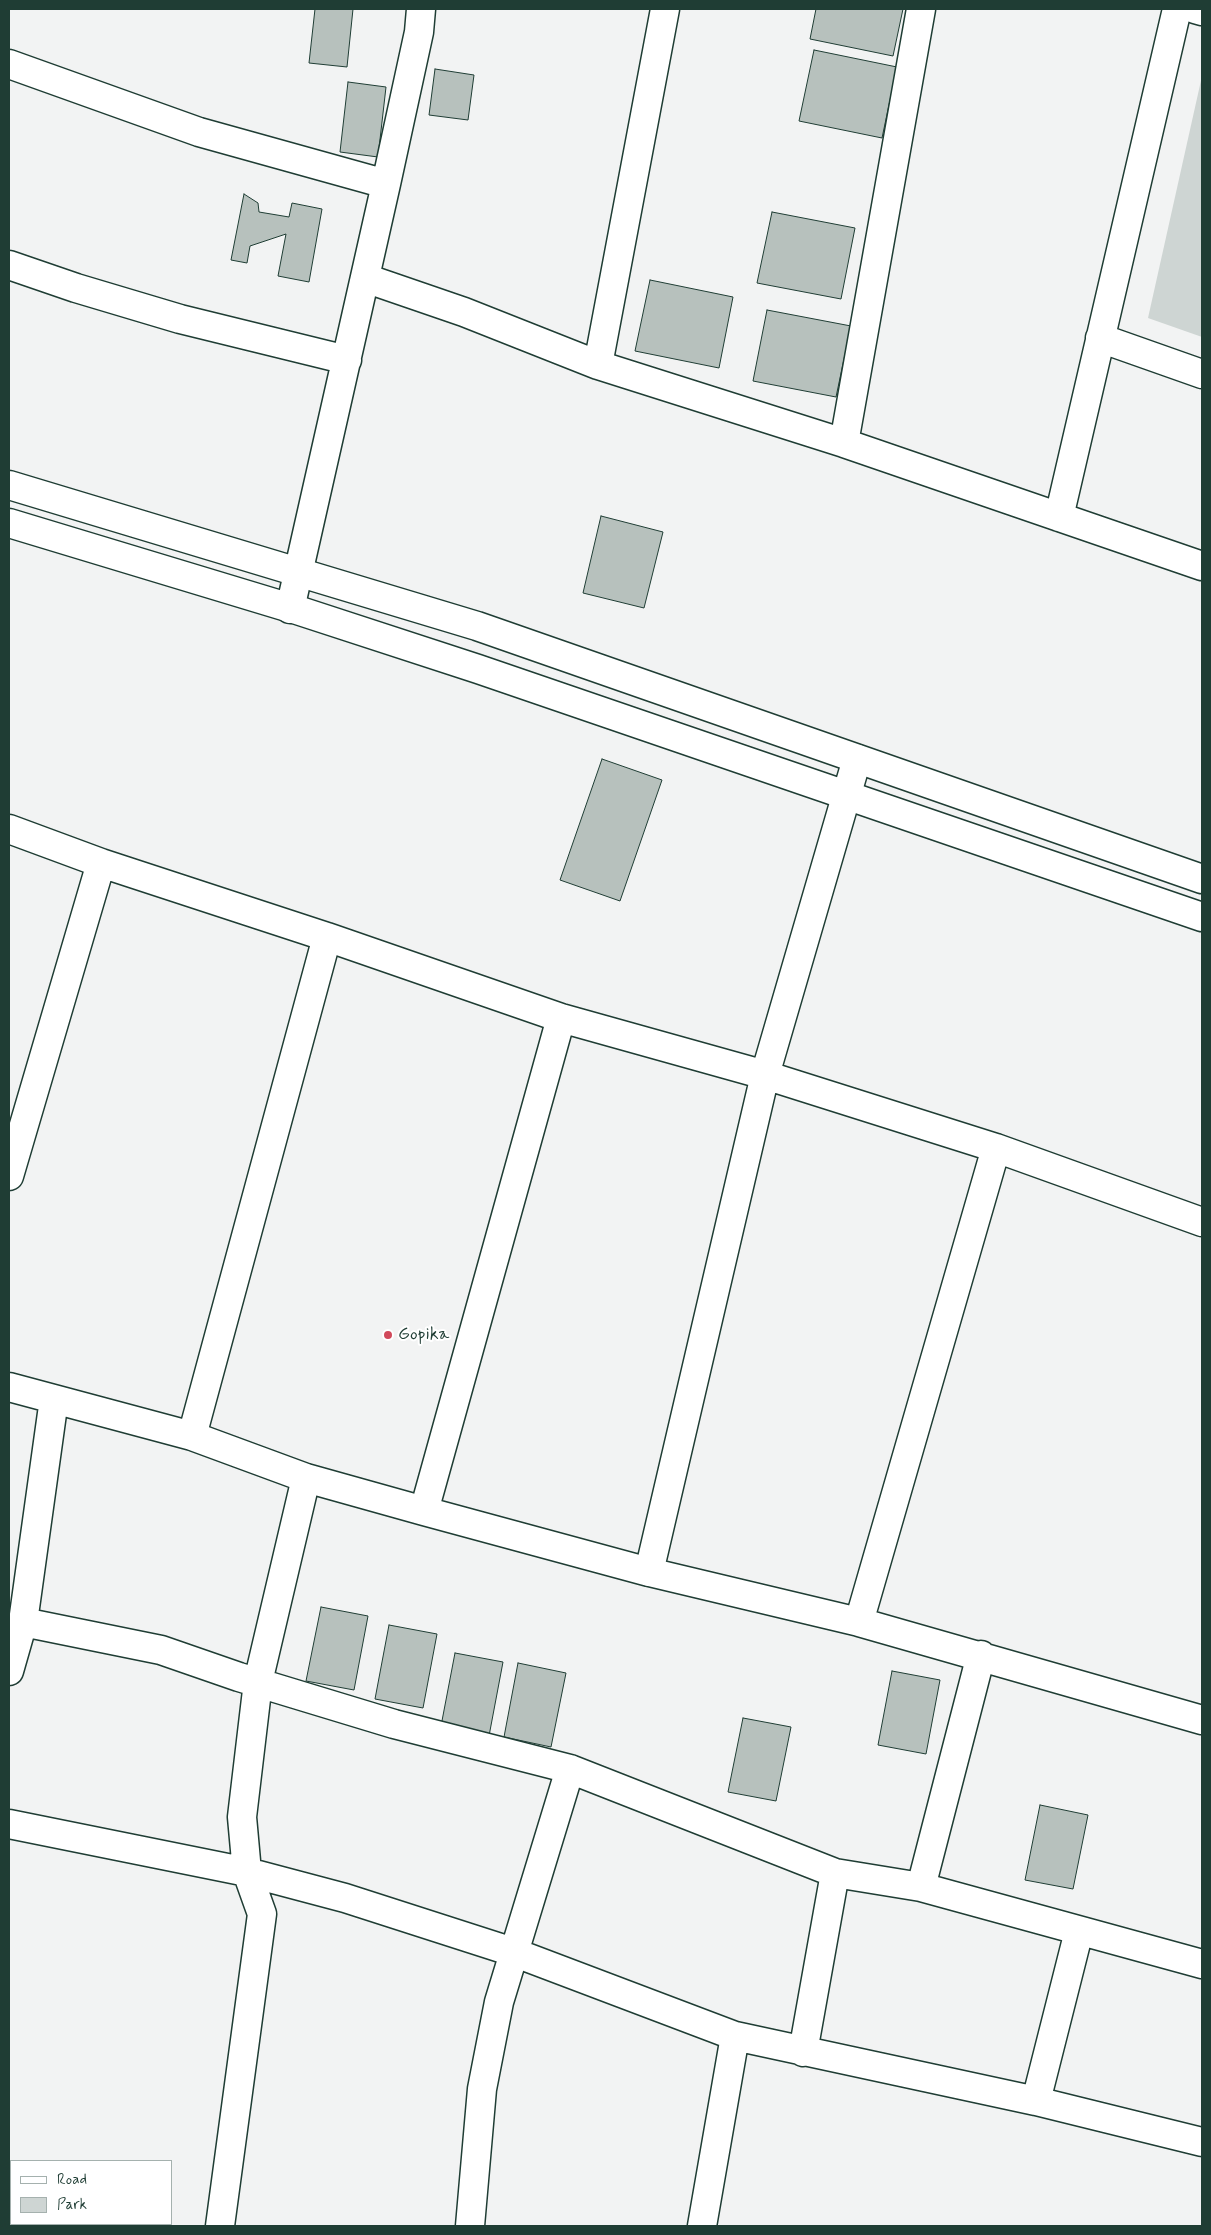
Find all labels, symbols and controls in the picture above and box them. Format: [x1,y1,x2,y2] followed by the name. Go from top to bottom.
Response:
[398,1324,449,1346] place label: Gopika
[382,1329,394,1341] marker: Gopika
[10,2160,172,2225] legend
[57,2170,87,2190] text: Road
[57,2195,87,2215] text: Park

